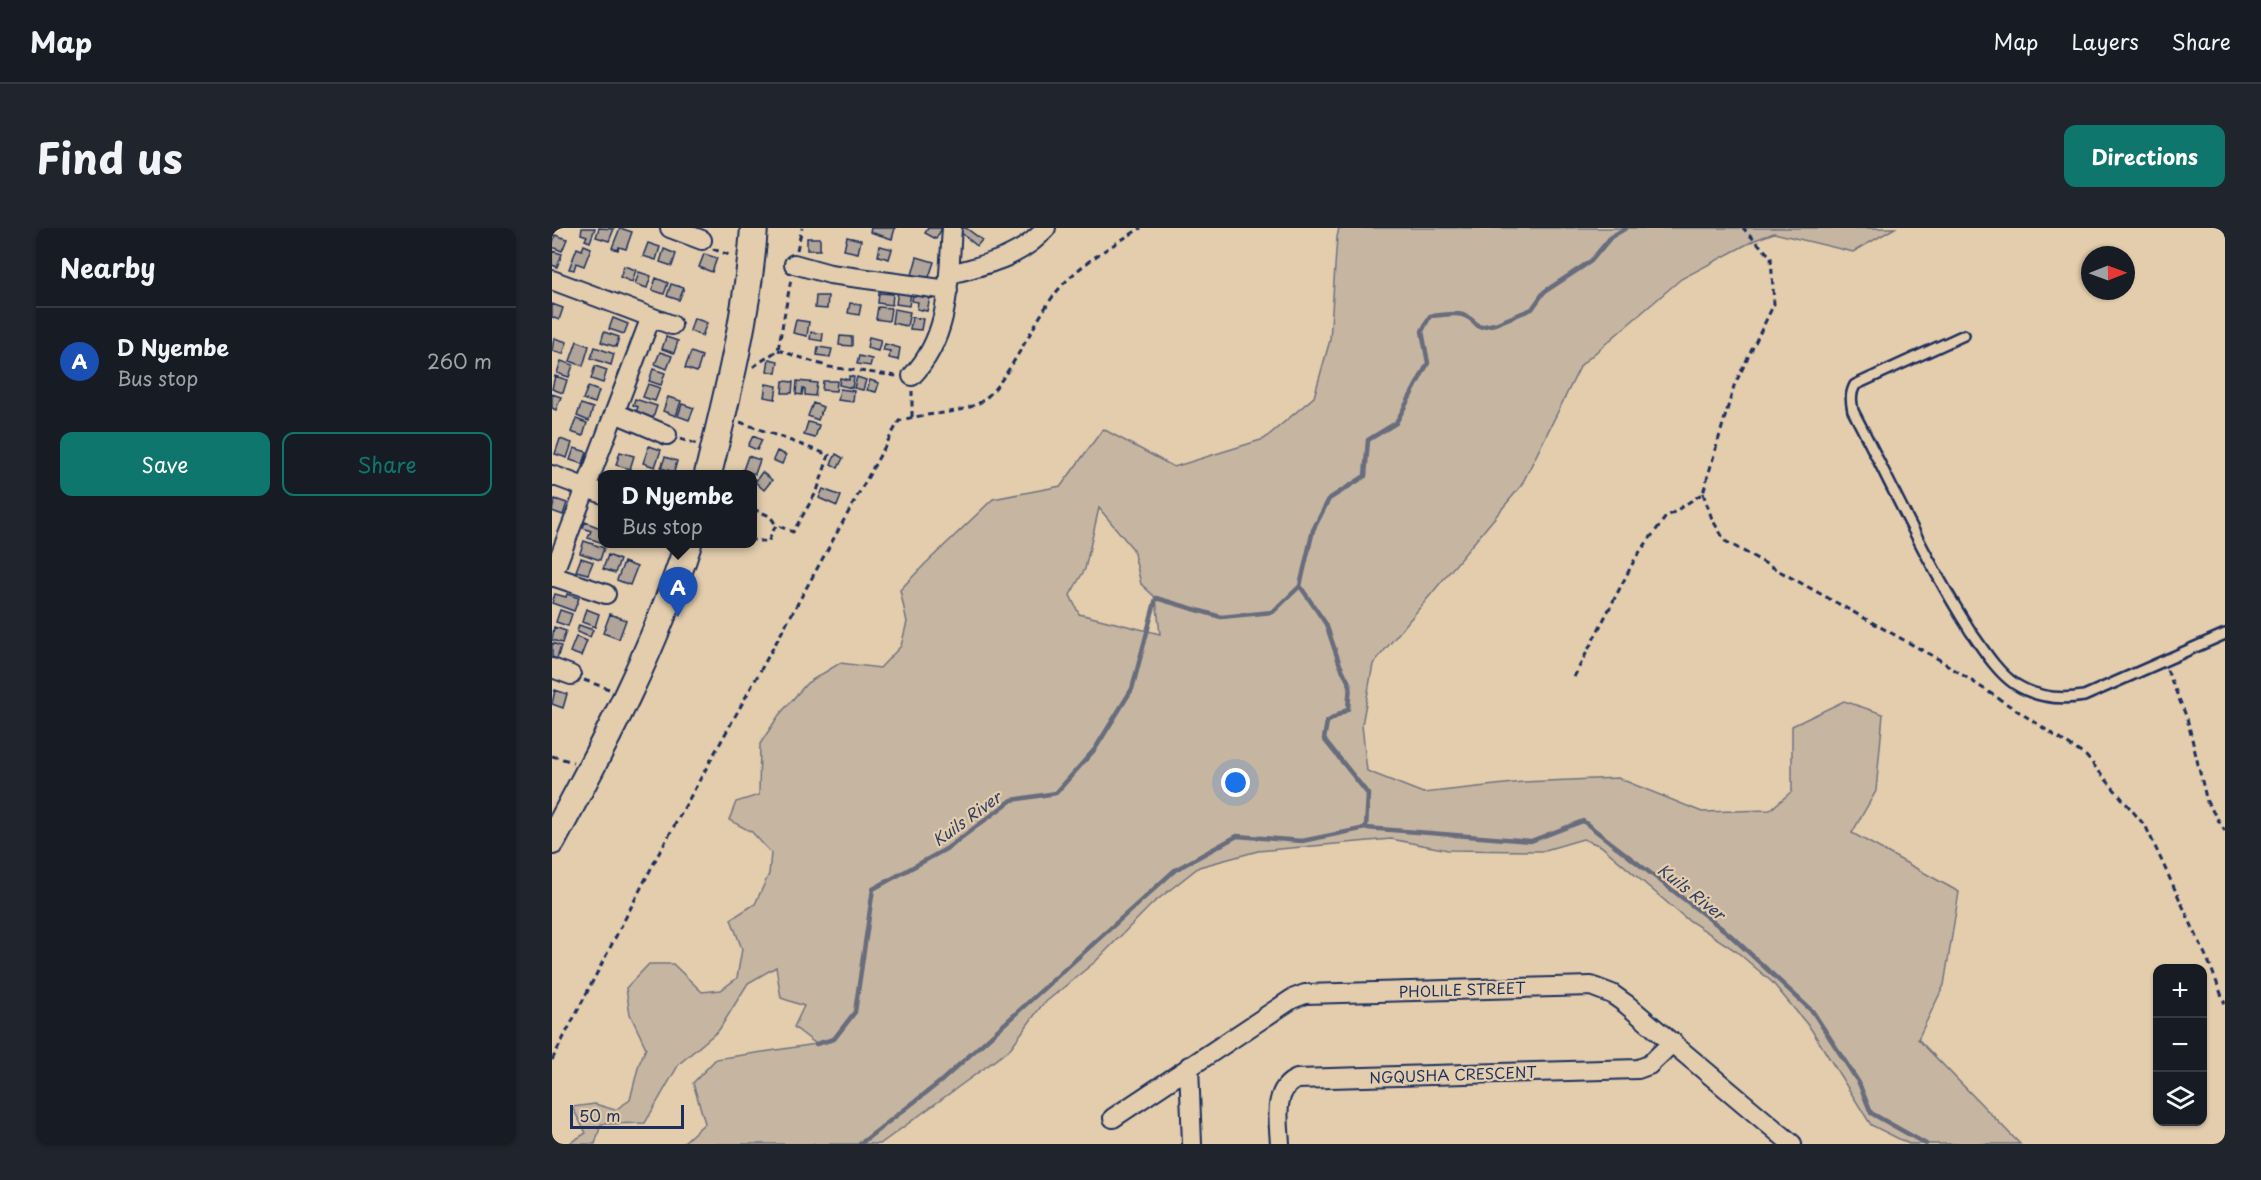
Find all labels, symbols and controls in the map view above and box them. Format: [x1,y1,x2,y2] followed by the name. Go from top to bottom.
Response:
[30,20,92,63] text: Map
[1994,25,2038,57] text: Map
[2071,25,2139,57] text: Layers
[2172,25,2231,57] text: Share
[36,125,183,188] text: Find us
[2064,125,2225,187] button: Directions
[2081,246,2135,300] north arrow
[60,248,155,287] text: Nearby
[117,330,229,363] text: D Nyembe
[72,346,87,376] text: A
[427,346,492,376] text: 260 m
[117,363,198,393] text: Bus stop
[60,432,270,496] button: Save
[282,432,492,496] button: Share
[598,470,757,548] popup
[621,478,734,511] text: D Nyembe
[621,511,703,541] text: Bus stop
[658,568,698,617] pin: A
[1221,768,1250,797] your location
[927,783,1007,851] water label: Kuils River
[1653,857,1733,927] water label: Kuils River
[2153,964,2207,1126] map controls
[2153,964,2207,1018] button: +
[1398,975,1527,1003] street label: PHOLILE STREET
[2153,1018,2207,1072] button: −
[1369,1060,1538,1088] street label: NGQUSHA CRESCENT
[2153,1072,2207,1126] button: layers
[570,1102,684,1130] scale bar
[579,1103,620,1127] text: 50 m

